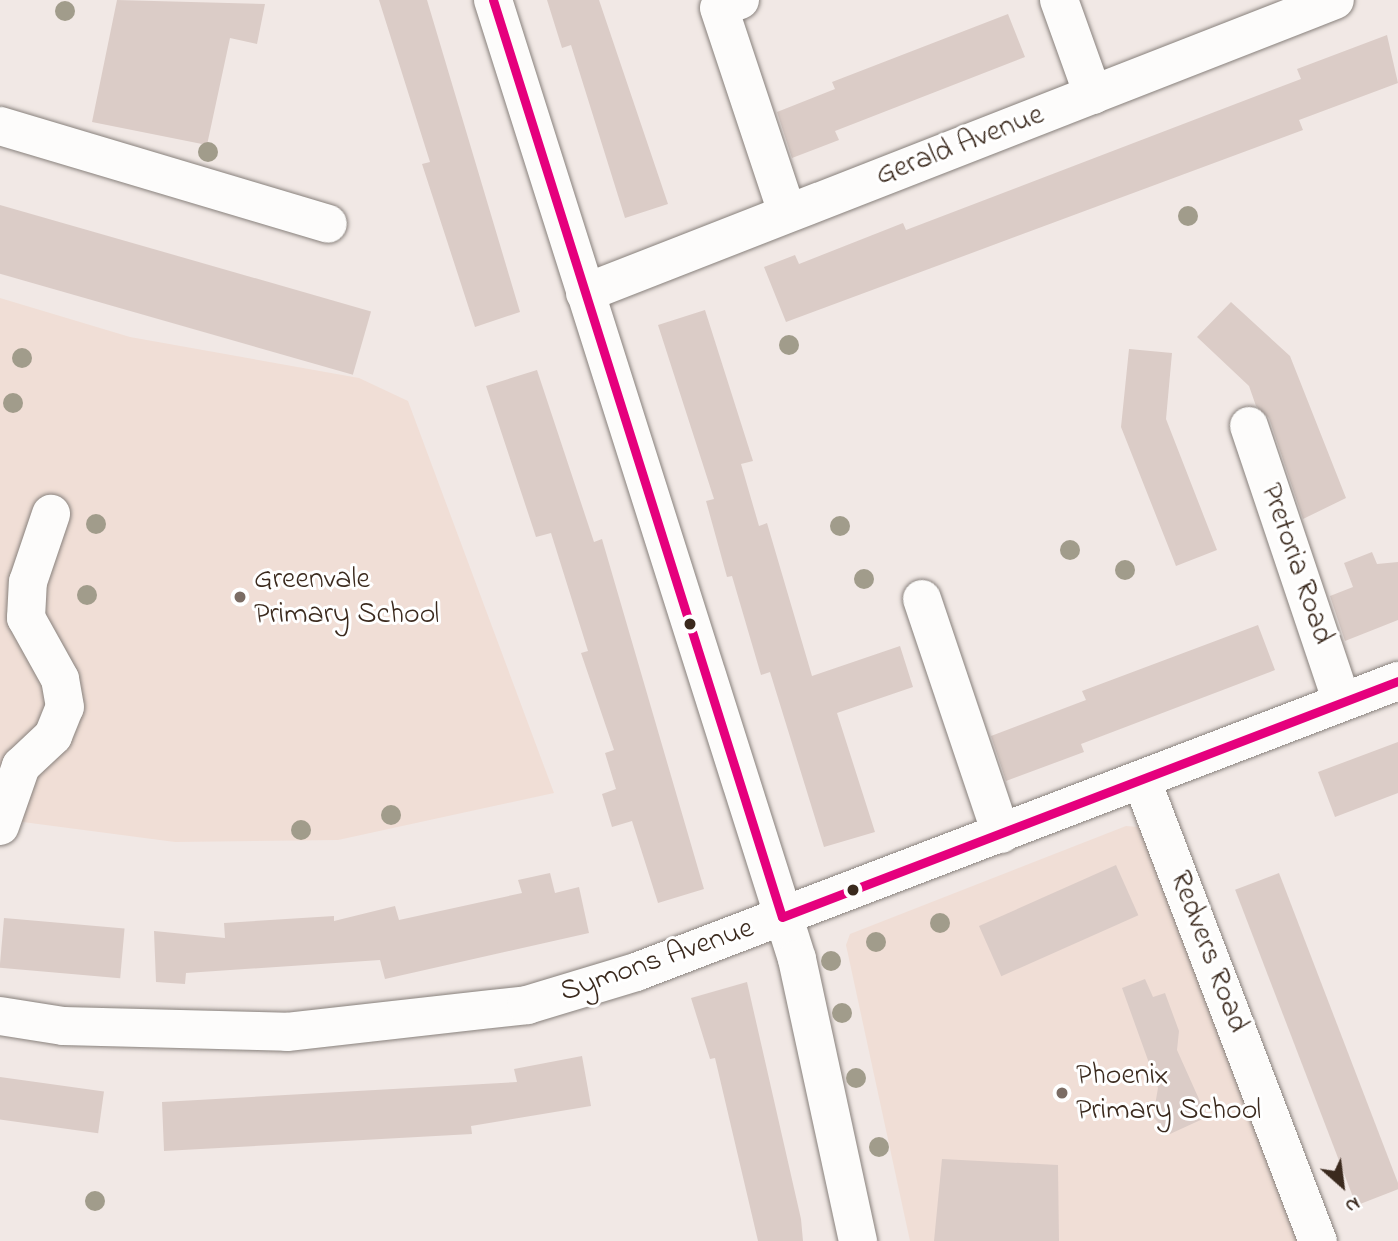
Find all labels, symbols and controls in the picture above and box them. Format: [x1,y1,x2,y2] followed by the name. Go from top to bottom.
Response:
[871,98,1049,194] street label: Gerald Avenue
[1252,479,1340,649] street label: Pretoria Road
[254,562,439,632] place label: Greenvale Primary School
[232,589,248,605] marker: Greenvale Primary School
[683,617,697,631] unlabelled marker
[1161,866,1255,1038] street label: Redvers Road
[846,883,860,897] unlabelled marker
[556,911,758,1011] street label: Symons Avenue
[1076,1058,1261,1128] place label: Phoenix Primary School
[1054,1085,1070,1101] marker: Phoenix Primary School
[1307,1150,1377,1220] north arrow
[1340,1189,1364,1219] text: N

